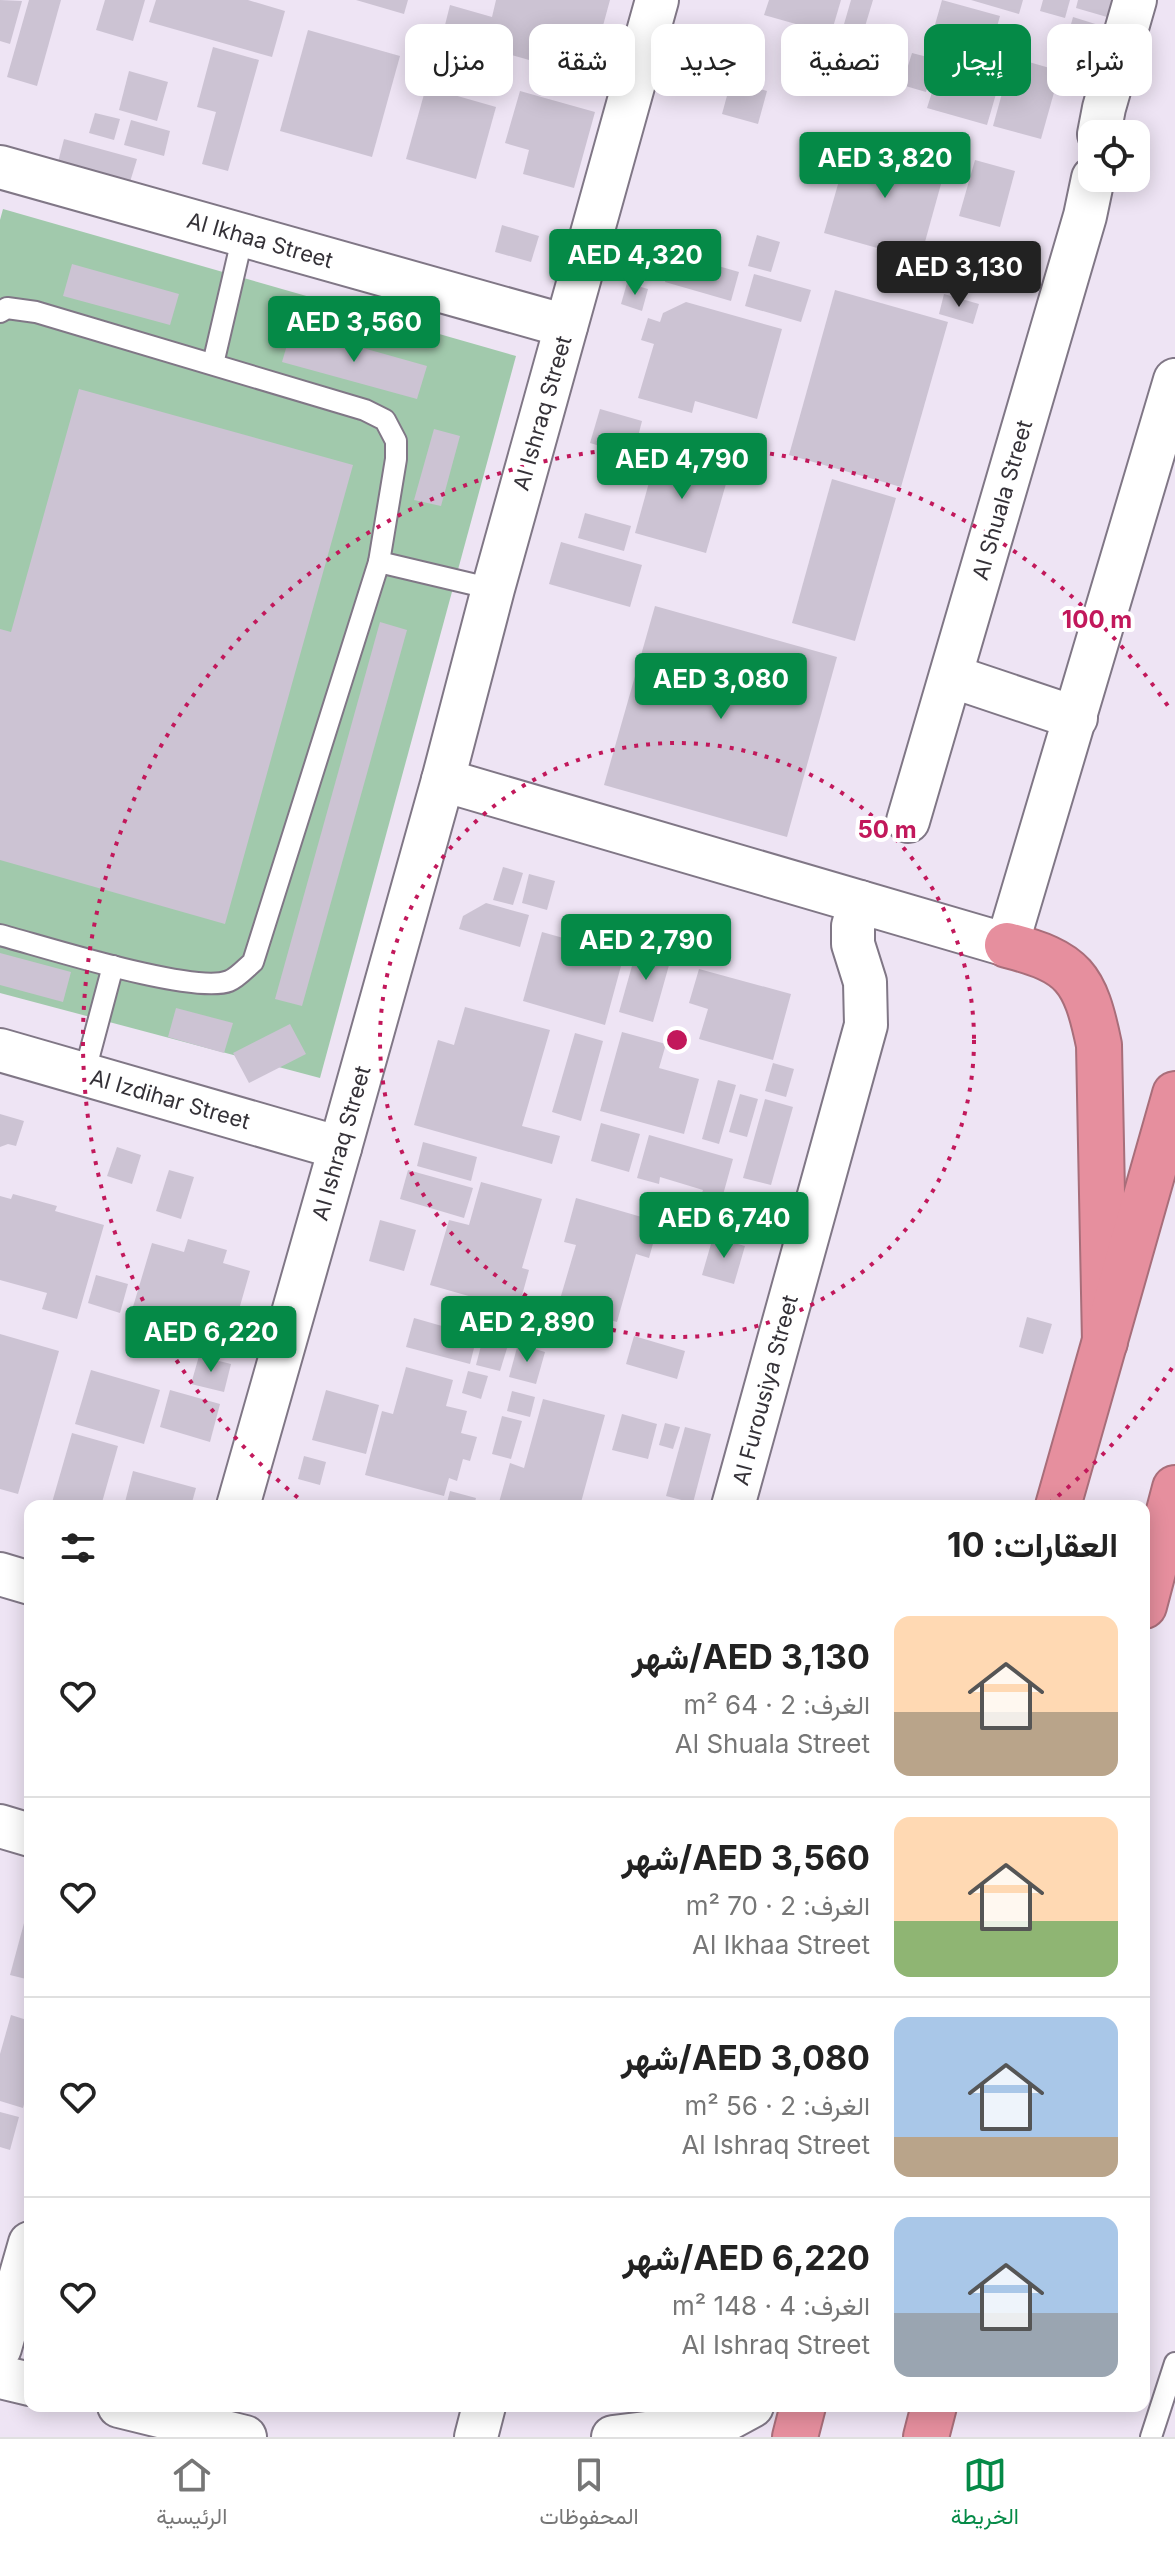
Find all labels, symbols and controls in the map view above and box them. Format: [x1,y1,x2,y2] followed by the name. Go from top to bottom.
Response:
[405,24,513,96] chip: منزل
[529,24,635,96] chip: شقة
[651,24,765,96] chip: جديد
[781,24,908,96] chip: تصفية
[924,24,1031,96] chip: إيجار
[1047,24,1152,96] chip: شراء
[1078,120,1150,192] map controls
[1078,120,1150,192] button: locate
[793,132,977,200] pin: AED 3,820
[817,142,953,173] text: AED 3,820
[184,207,336,273] street label: Al Ikhaa Street
[543,229,727,297] pin: AED 4,320
[567,239,703,270] text: AED 4,320
[867,241,1051,309] pin: AED 3,130
[895,251,1023,282] text: AED 3,130
[262,296,446,364] pin: AED 3,560
[286,306,422,337] text: AED 3,560
[508,333,576,493] street label: Al Ishraq Street
[967,417,1037,583] street label: Al Shuala Street
[590,433,774,501] pin: AED 4,790
[615,443,749,474] text: AED 4,790
[1062,605,1132,634] text: 100 m
[629,653,813,721] pin: AED 3,080
[653,663,789,694] text: AED 3,080
[857,815,917,844] text: 50 m
[554,914,738,982] pin: AED 2,790
[579,924,713,955] text: AED 2,790
[663,1026,691,1054] centre of rings
[307,1063,375,1223] street label: Al Ishraq Street
[87,1064,253,1134] street label: Al Izdihar Street
[632,1192,816,1260] pin: AED 6,740
[658,1202,791,1233] text: AED 6,740
[727,1292,803,1488] street label: Al Furousiya Street
[435,1296,619,1364] pin: AED 2,890
[119,1306,303,1374] pin: AED 6,220
[459,1306,595,1337] text: AED 2,890
[143,1316,279,1347] text: AED 6,220
[947,1524,1118,1565] text: العقارات: 10
[56,1526,100,1570] icon: filters
[632,1636,870,1677] text: AED 3,130/شهر
[958,1648,1054,1744] icon: home
[56,1674,100,1718] icon: heart
[684,1689,870,1720] text: الغرف: 2 · 64 m²
[675,1728,870,1759] text: Al Shuala Street
[621,1837,870,1878] text: AED 3,560/شهر
[958,1849,1054,1945] icon: home
[56,1875,100,1919] icon: heart
[686,1890,870,1921] text: الغرف: 2 · 70 m²
[692,1929,870,1960] text: Al Ikhaa Street
[621,2037,870,2078] text: AED 3,080/شهر
[958,2049,1054,2145] icon: home
[56,2075,100,2119] icon: heart
[684,2090,870,2121] text: الغرف: 2 · 56 m²
[681,2129,870,2160] text: Al Ishraq Street
[622,2237,870,2278] text: AED 6,220/شهر
[958,2249,1054,2345] icon: home
[56,2275,100,2319] icon: heart
[672,2290,870,2321] text: الغرف: 4 · 148 m²
[681,2329,870,2360] text: Al Ishraq Street
[156,2453,227,2536] tab: الرئيسية
[540,2453,639,2536] tab: المحفوظات
[951,2453,1019,2536] tab: الخريطة

